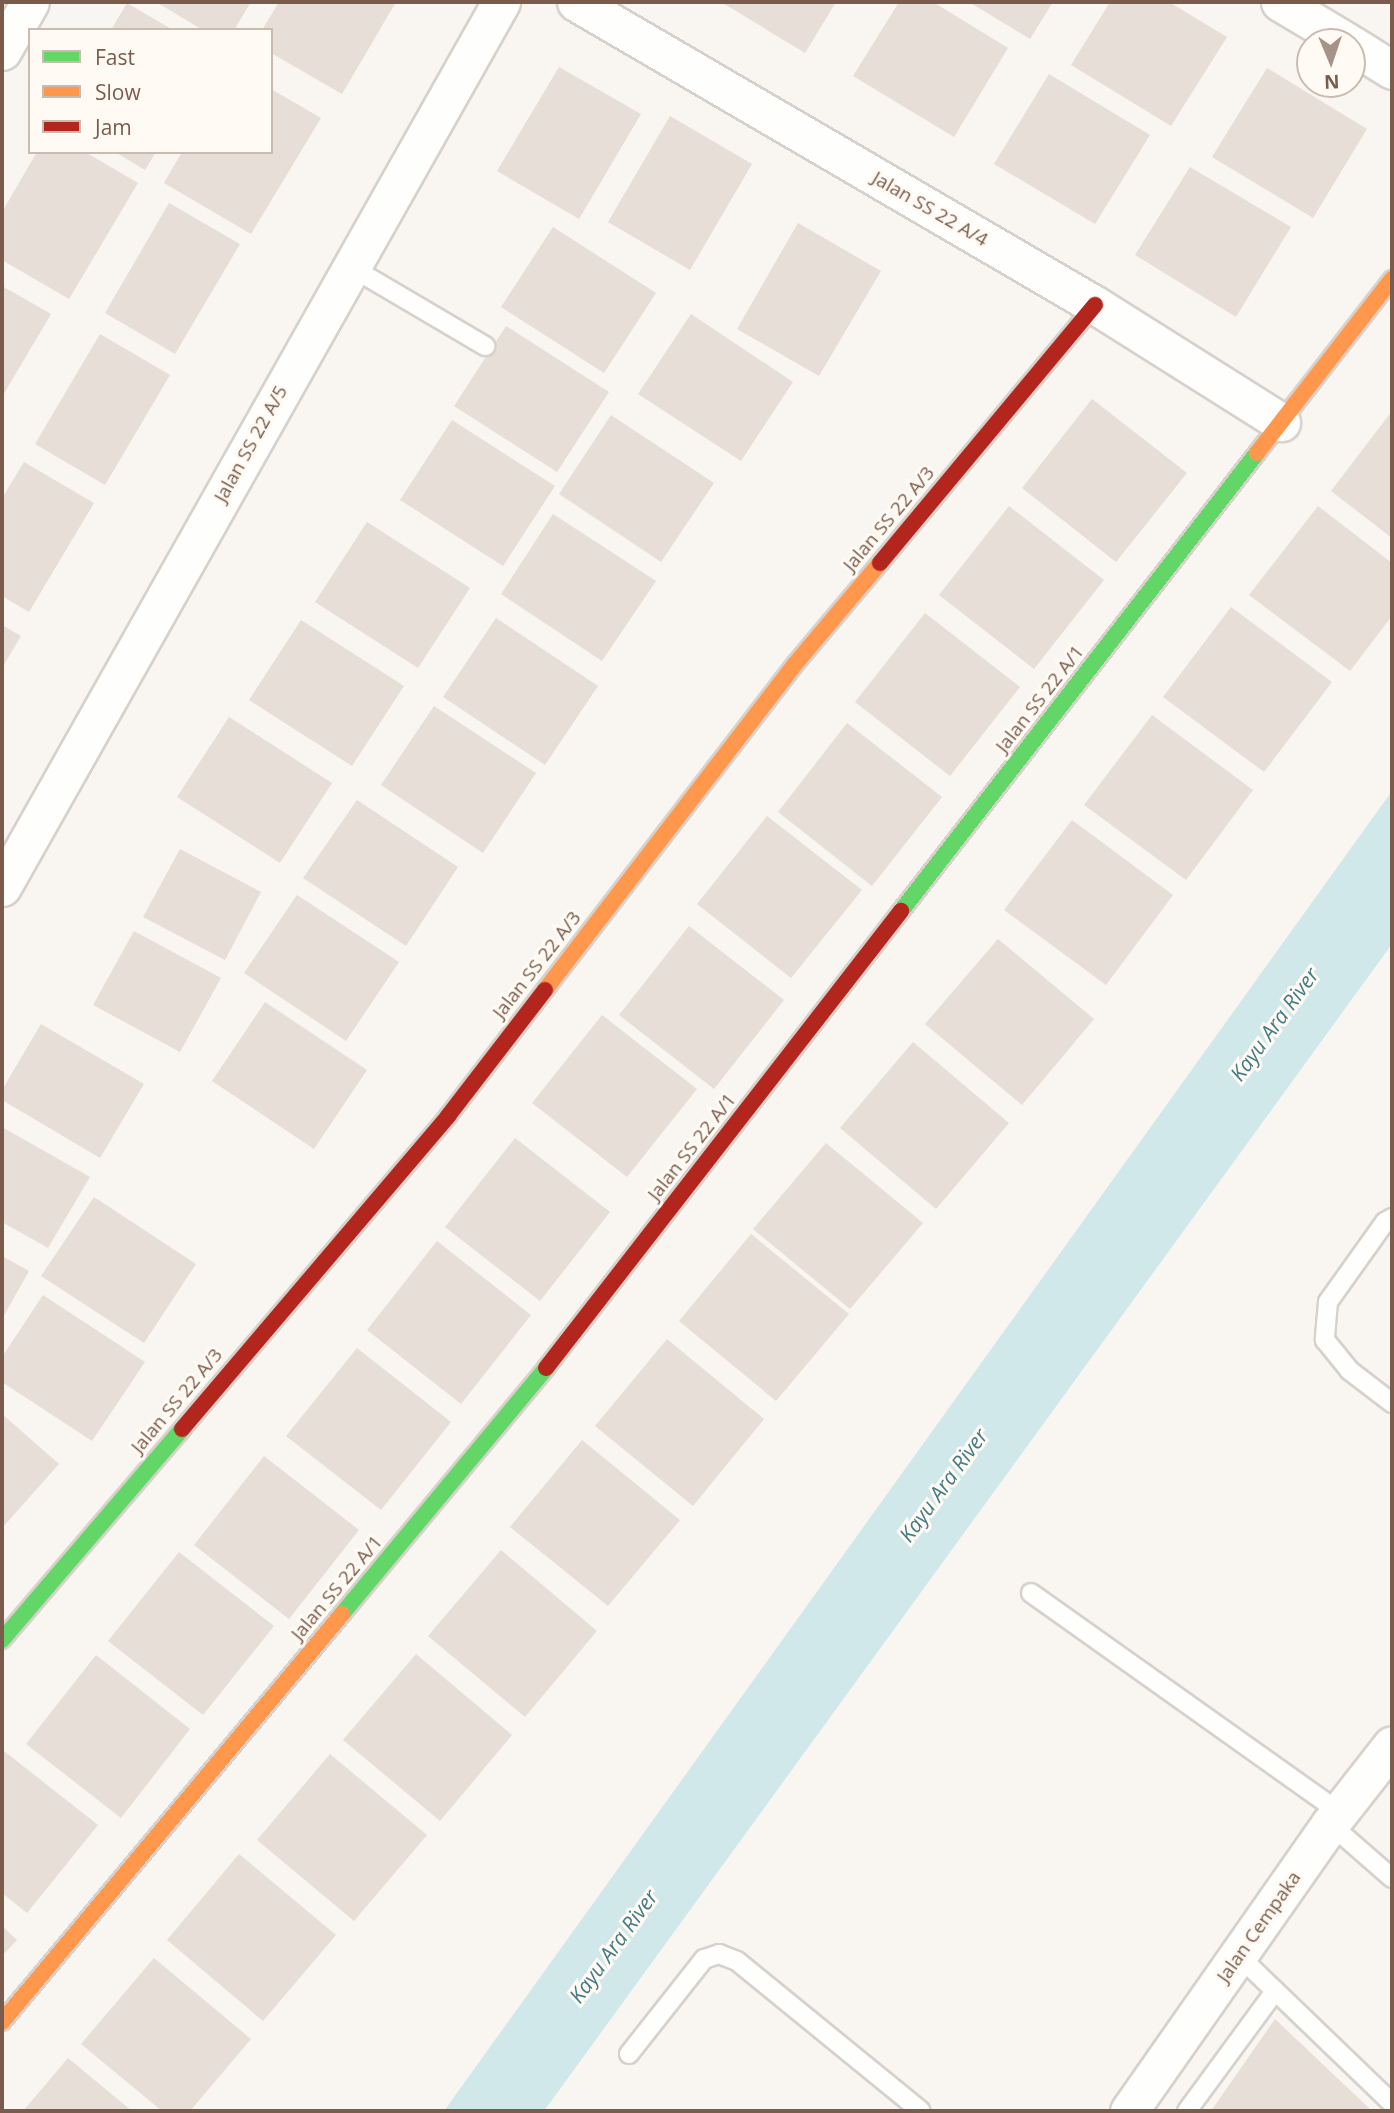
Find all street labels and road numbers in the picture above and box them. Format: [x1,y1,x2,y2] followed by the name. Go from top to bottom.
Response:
[868,167,992,251] street label: Jalan SS 22 A/4
[210,382,292,506] street label: Jalan SS 22 A/5
[839,462,939,576] street label: Jalan SS 22 A/3
[991,641,1089,757] street label: Jalan SS 22 A/1
[488,907,586,1023] street label: Jalan SS 22 A/3
[643,1089,741,1205] street label: Jalan SS 22 A/1
[127,1344,227,1458] street label: Jalan SS 22 A/3
[287,1531,387,1645] street label: Jalan SS 22 A/1
[1212,1867,1306,1987] street label: Jalan Cempaka

